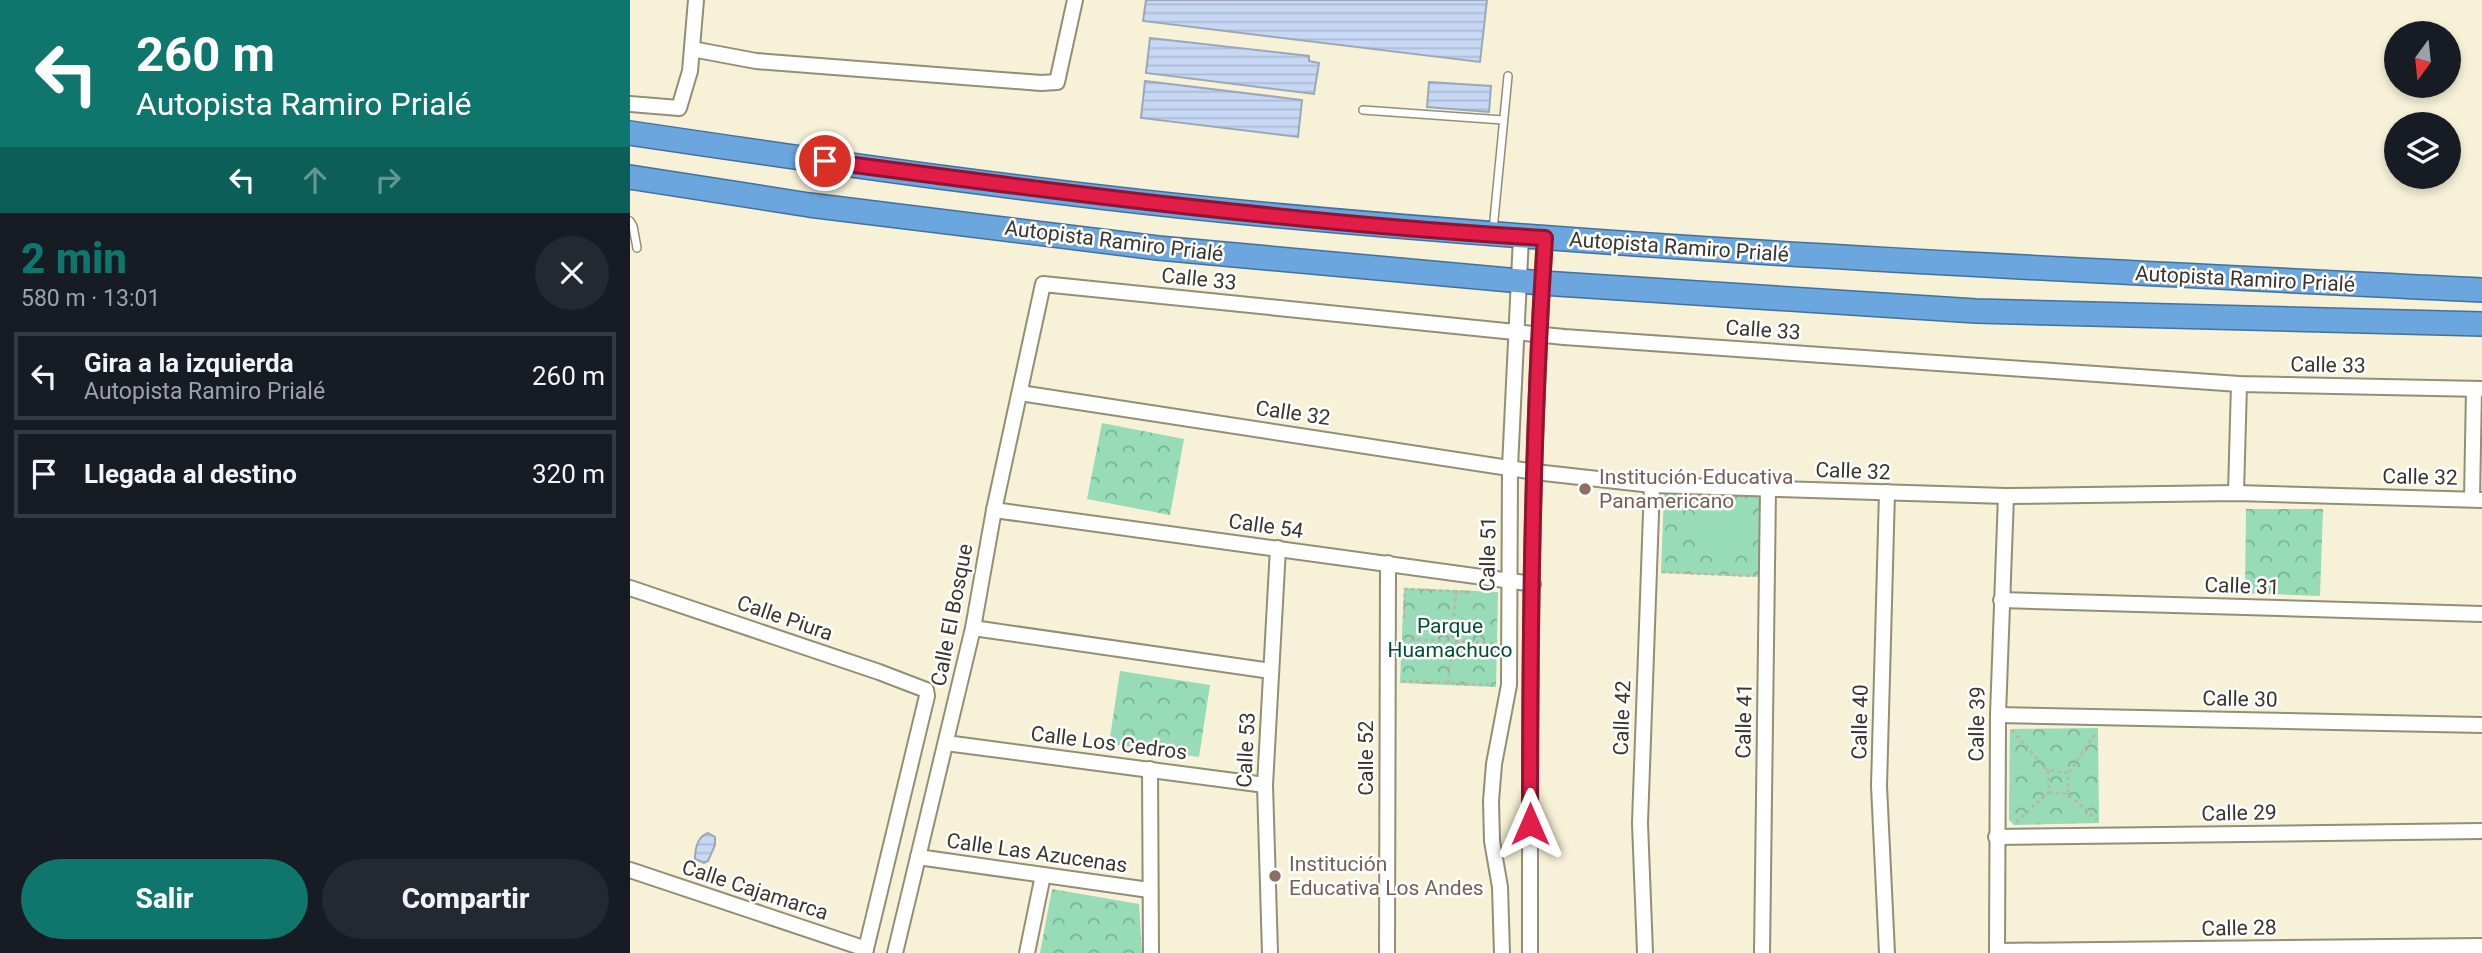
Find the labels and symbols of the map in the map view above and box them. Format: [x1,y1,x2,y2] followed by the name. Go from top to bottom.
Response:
[2384,21,2460,98] north arrow
[795,131,855,191] pin
[1003,216,1225,266] street label: Autopista Ramiro Prialé
[1568,227,1790,267] street label: Autopista Ramiro Prialé
[2134,261,2356,297] street label: Autopista Ramiro Prialé
[1160,263,1238,295] street label: Calle 33
[1725,315,1801,345] street label: Calle 33
[2290,352,2366,378] street label: Calle 33
[1254,396,1332,430] street label: Calle 32
[1815,458,1891,484] street label: Calle 32
[2382,464,2458,490] street label: Calle 32
[1599,465,1793,513] place label: Institución Educativa Panamericano
[1577,481,1593,497] marker: Institución Educativa Panamericano
[1227,509,1305,543] street label: Calle 54
[1475,516,1501,592] street label: Calle 51
[926,542,978,688] street label: Calle El Bosque
[2204,573,2280,599] street label: Calle 31
[734,590,836,646] street label: Calle Piura
[1388,614,1512,662] park label: Parque Huamachuco
[1609,680,1635,756] street label: Calle 42
[1731,683,1757,759] street label: Calle 41
[1847,684,1873,760] street label: Calle 40
[1964,686,1990,762] street label: Calle 39
[2202,686,2278,712] street label: Calle 30
[1232,712,1260,788] street label: Calle 53
[1354,720,1378,796] street label: Calle 52
[1029,722,1189,764] street label: Calle Los Cedros
[1493,787,1567,861] position arrow
[2201,800,2277,826] street label: Calle 29
[945,828,1129,878] street label: Calle Las Azucenas
[1289,852,1484,900] place label: Institución Educativa Los Andes
[679,855,831,925] street label: Calle Cajamarca
[1267,868,1283,884] marker: Institución Educativa Los Andes
[2201,915,2277,941] street label: Calle 28

